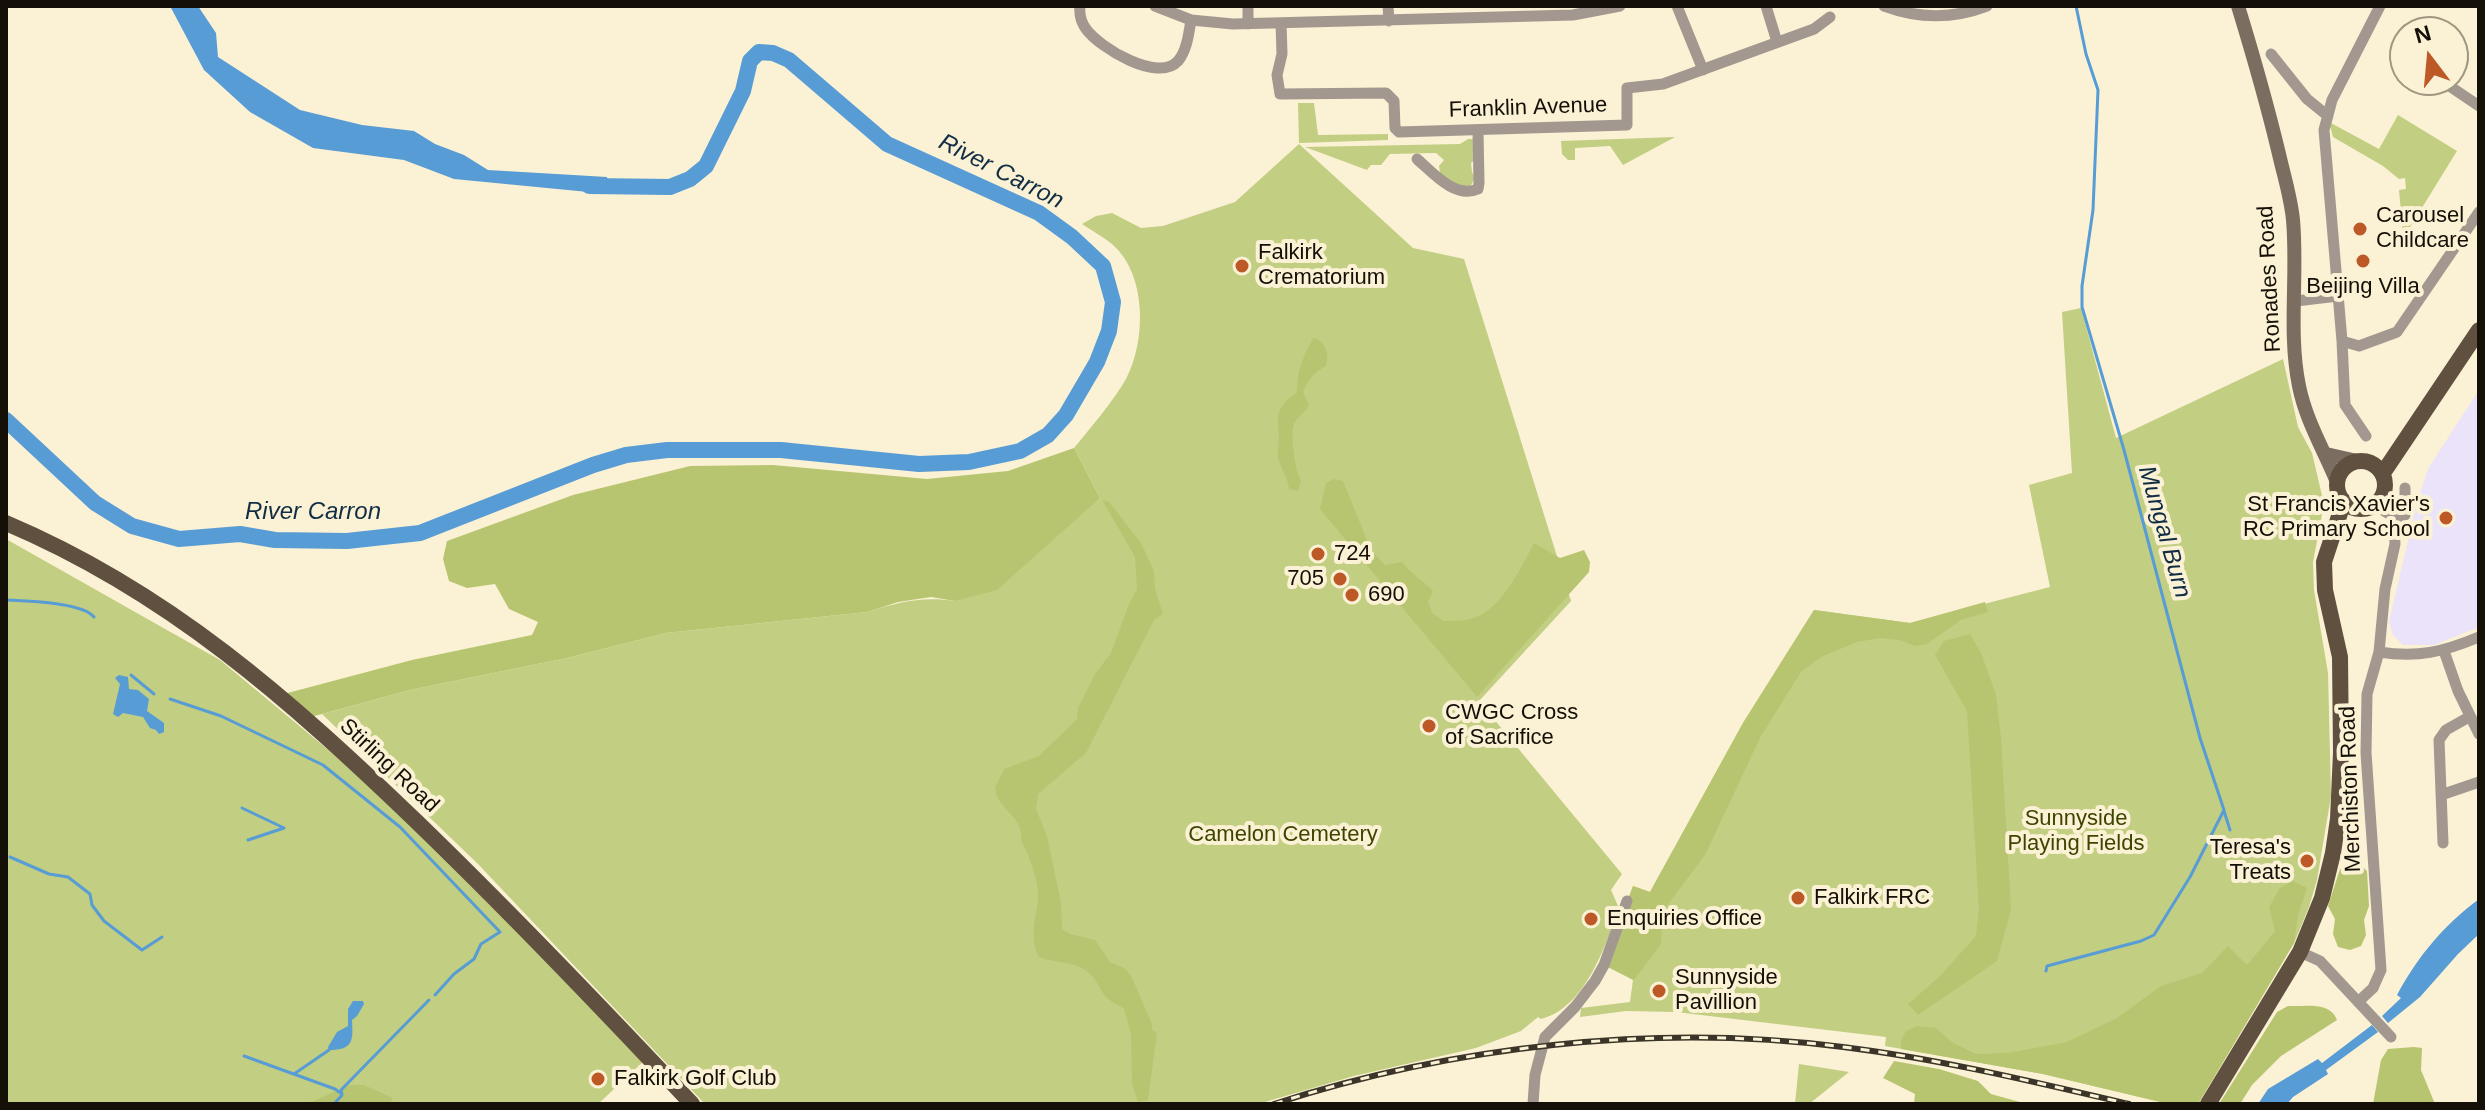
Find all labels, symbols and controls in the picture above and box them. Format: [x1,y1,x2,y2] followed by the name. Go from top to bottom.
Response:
[2389,16,2469,96] north arrow
[2412,20,2434,49] text: N
[1448,92,1608,124] street label: Franklin Avenue
[934,128,1068,216] water label: River Carron
[2376,203,2469,254] place label: Carousel Childcare
[2253,205,2287,353] street label: Ronades Road
[2351,220,2369,238] marker: Carousel Childcare
[1258,240,1385,292] place label: Falkirk Crematorium
[2354,252,2372,270] marker: Beijing Villa
[1233,257,1251,275] marker: Falkirk Crematorium
[2306,274,2420,300] place label: Beijing Villa
[2131,463,2197,601] water label: Mungal Burn
[2243,492,2430,544] place label: St Francis Xavier's RC Primary School
[245,498,381,526] water label: River Carron
[2437,509,2455,527] marker: St Francis Xavier's RC Primary School
[1334,541,1371,567] place label: 724
[1309,545,1327,563] marker: 724
[1287,566,1324,592] place label: 705
[1331,570,1349,588] marker: 705
[1368,582,1405,608] place label: 690
[1343,586,1361,604] marker: 690
[1445,700,1578,752] place label: CWGC Cross of Sacrifice
[2335,705,2367,873] street label: Merchiston Road
[334,713,444,819] street label: Stirling Road
[1420,717,1438,735] marker: CWGC Cross of Sacrifice
[2008,806,2144,858] park label: Sunnyside Playing Fields
[1188,822,1378,848] park label: Camelon Cemetery
[2210,835,2291,886] place label: Teresa's Treats
[2298,852,2316,870] marker: Teresa's Treats
[1814,885,1930,911] place label: Falkirk FRC
[1789,889,1807,907] marker: Falkirk FRC
[1607,906,1762,932] place label: Enquiries Office
[1582,910,1600,928] marker: Enquiries Office
[1675,965,1778,1016] place label: Sunnyside Pavillion
[1650,982,1668,1000] marker: Sunnyside Pavillion
[614,1066,777,1092] place label: Falkirk Golf Club
[589,1070,607,1088] marker: Falkirk Golf Club

